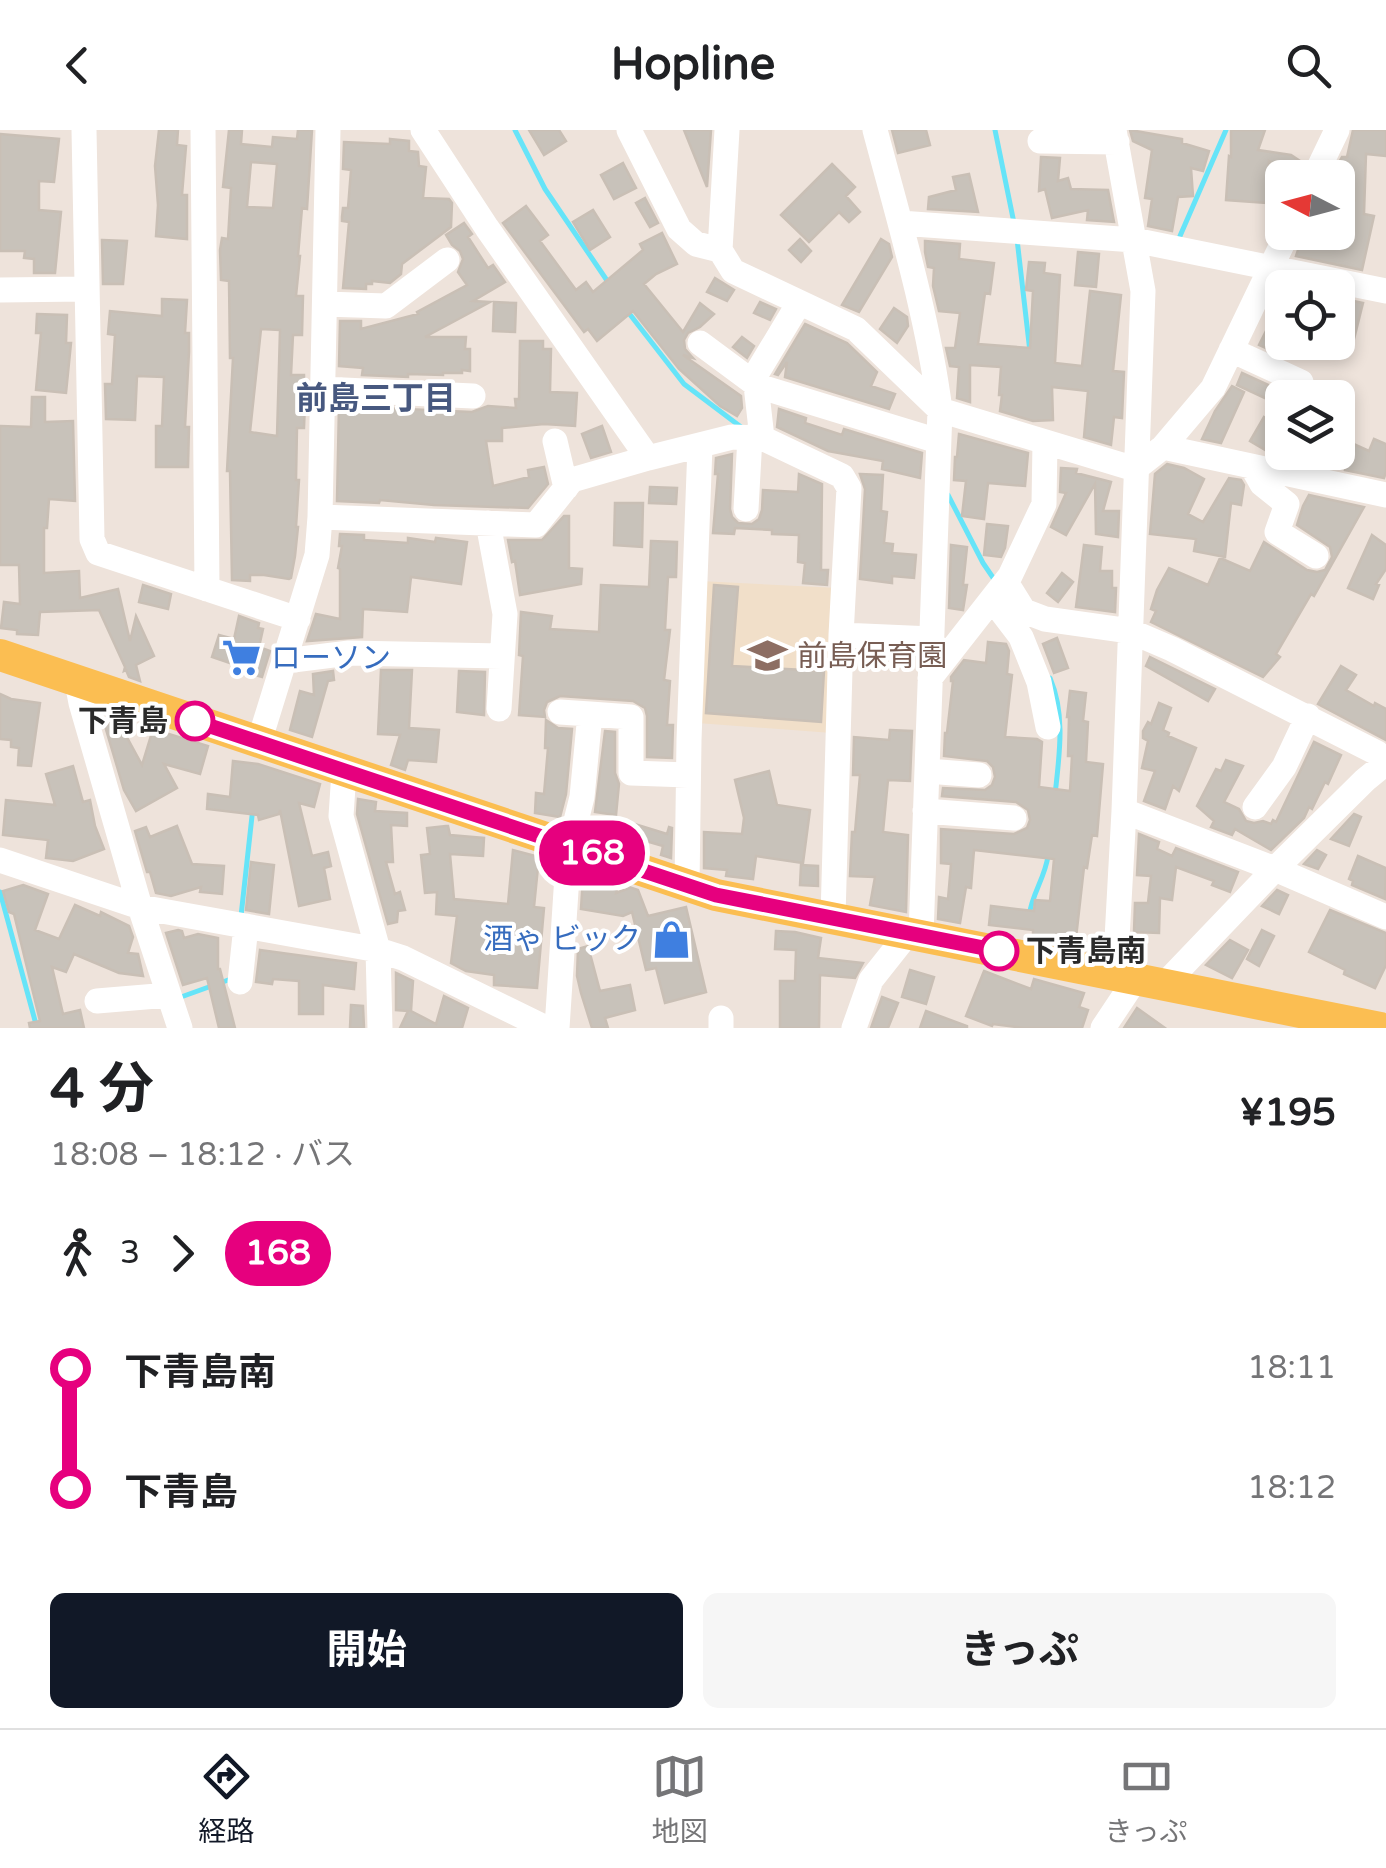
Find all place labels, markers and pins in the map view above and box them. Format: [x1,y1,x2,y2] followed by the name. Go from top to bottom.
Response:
[746,635,788,677] school or university icon: 前島保育園
[220,637,262,679] supermarket icon: ローソン
[797,638,947,675] place label: 前島保育園
[271,640,391,677] place label: ローソン
[176,702,214,740] marker: 下青島
[78,703,168,740] place label: 下青島
[650,918,692,960] shop icon: 酒ゃ ビック
[483,921,641,958] place label: 酒ゃ ビック
[980,932,1018,970] marker: 下青島南
[1026,933,1146,970] place label: 下青島南

